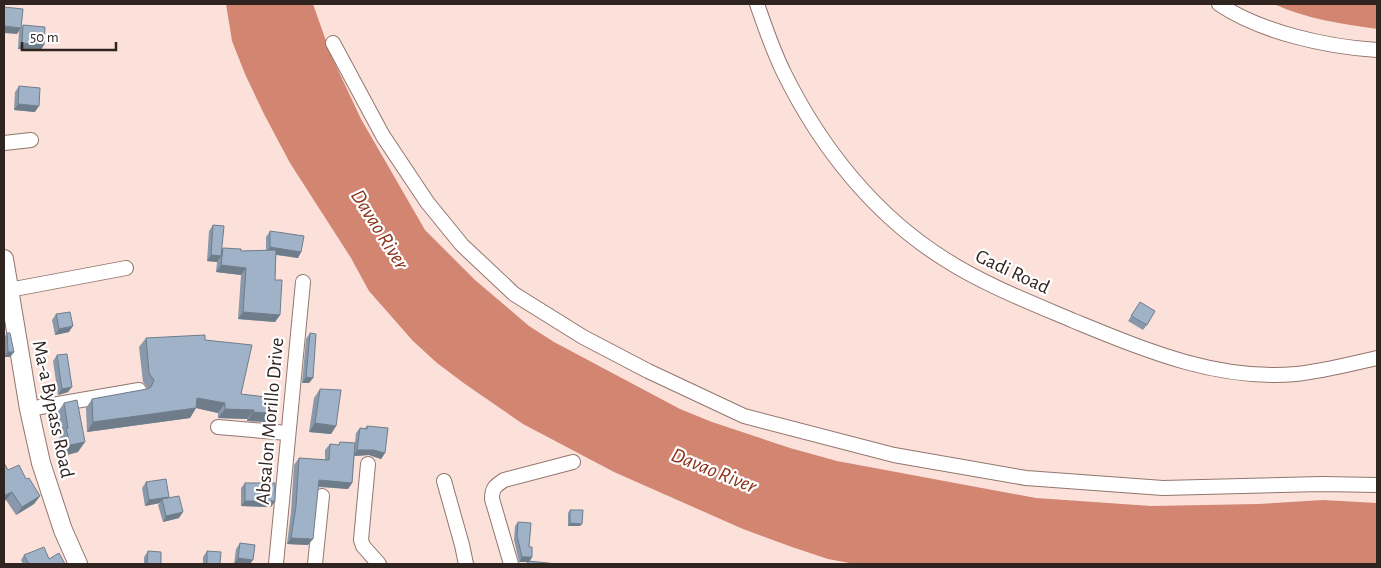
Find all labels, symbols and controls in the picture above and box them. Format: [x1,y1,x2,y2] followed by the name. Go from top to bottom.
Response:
[22,20,116,52] scale bar
[30,30,59,45] text: 50 m
[347,186,413,274] water label: Davao River
[972,246,1053,298] street label: Gadi Road
[253,337,287,505] street label: Absalon Morillo Drive
[29,339,77,480] street label: Ma-a Bypass Road
[668,444,760,497] water label: Davao River

